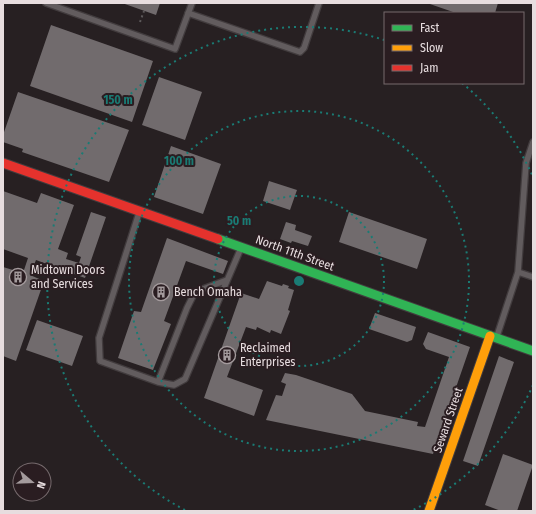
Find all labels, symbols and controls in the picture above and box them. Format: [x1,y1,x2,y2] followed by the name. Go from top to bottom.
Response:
[384,12,524,84] legend
[420,21,439,35] text: Fast
[420,41,443,55] text: Slow
[420,61,438,75] text: Jam
[103,93,133,107] text: 150 m
[164,154,194,168] text: 100 m
[227,214,251,228] text: 50 m
[254,232,336,274] street label: North 11th Street
[31,263,105,291] place label: Midtown Doors and Services
[8,267,28,287] building icon: Midtown Doors and Services
[292,274,306,288] centre of rings
[151,282,171,302] building icon: Bench Omaha
[174,285,242,299] place label: Bench Omaha
[240,341,295,369] place label: Reclaimed Enterprises
[217,345,237,365] building icon: Reclaimed Enterprises
[430,385,466,454] street label: Seward Street
[12,462,52,502] north arrow
[34,480,48,490] text: N

